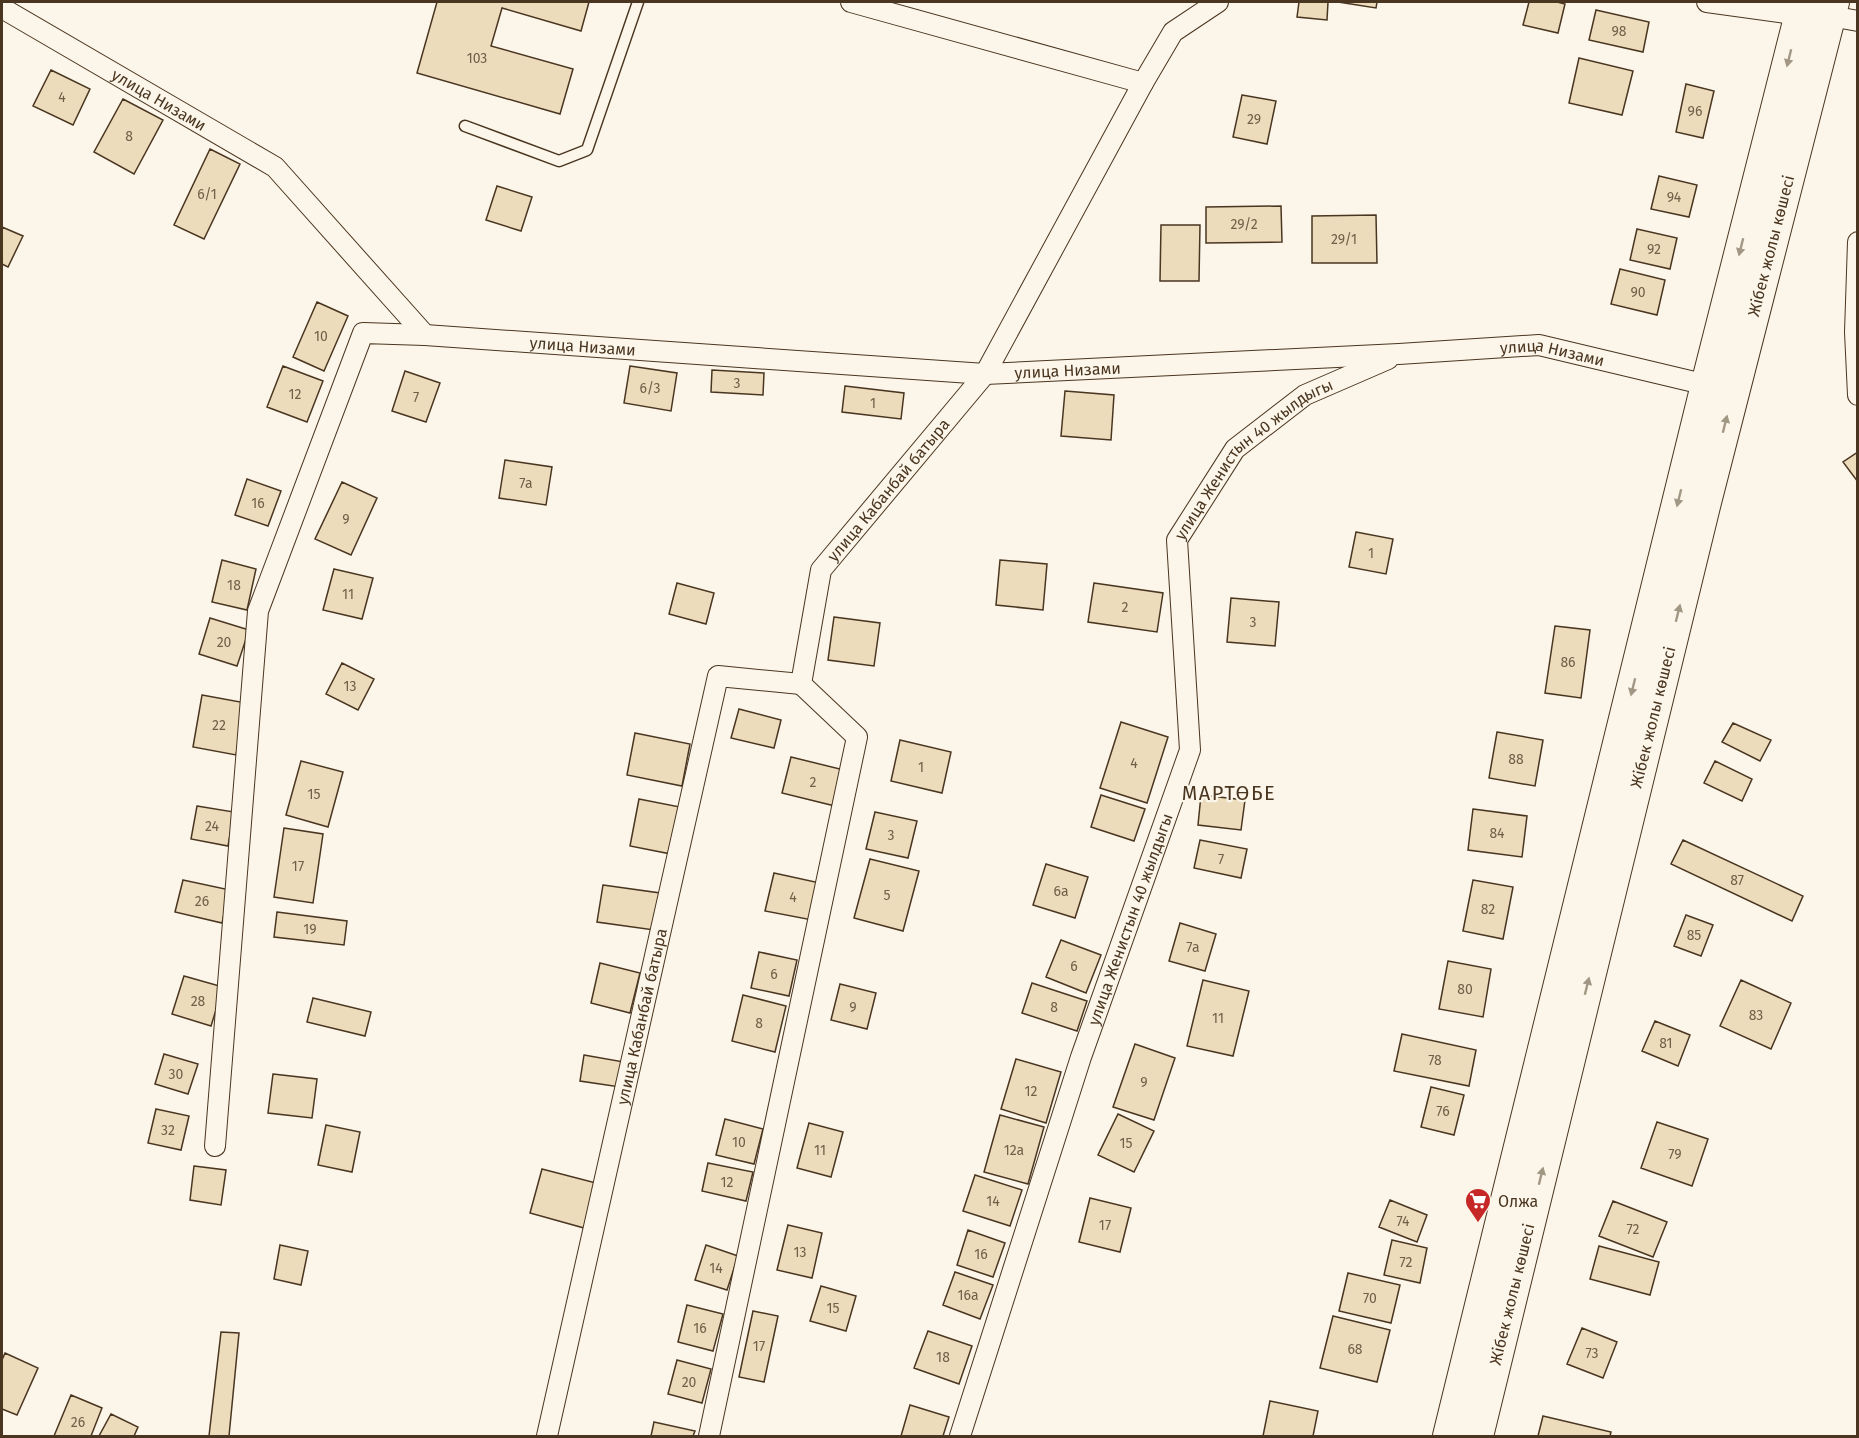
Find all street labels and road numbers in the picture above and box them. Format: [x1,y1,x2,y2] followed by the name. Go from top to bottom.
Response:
[108,65,210,135] street label: улица Низами
[1744,173,1798,319] street label: Жібек жолы көшесі
[529,333,636,360] street label: улица Низами
[1499,335,1606,370] street label: улица Низами
[1014,358,1121,383] street label: улица Низами
[1171,375,1336,544] street label: улица Женистын 40 жылдыгы
[823,415,954,565] street label: улица Кабанбай батыра
[1627,644,1679,790] street label: Жібек жолы көшесі
[1084,811,1177,1028] street label: улица Женистын 40 жылдыгы
[613,926,671,1107] street label: улица Кабанбай батыра
[1486,1222,1539,1367] street label: Жібек жолы көшесі

